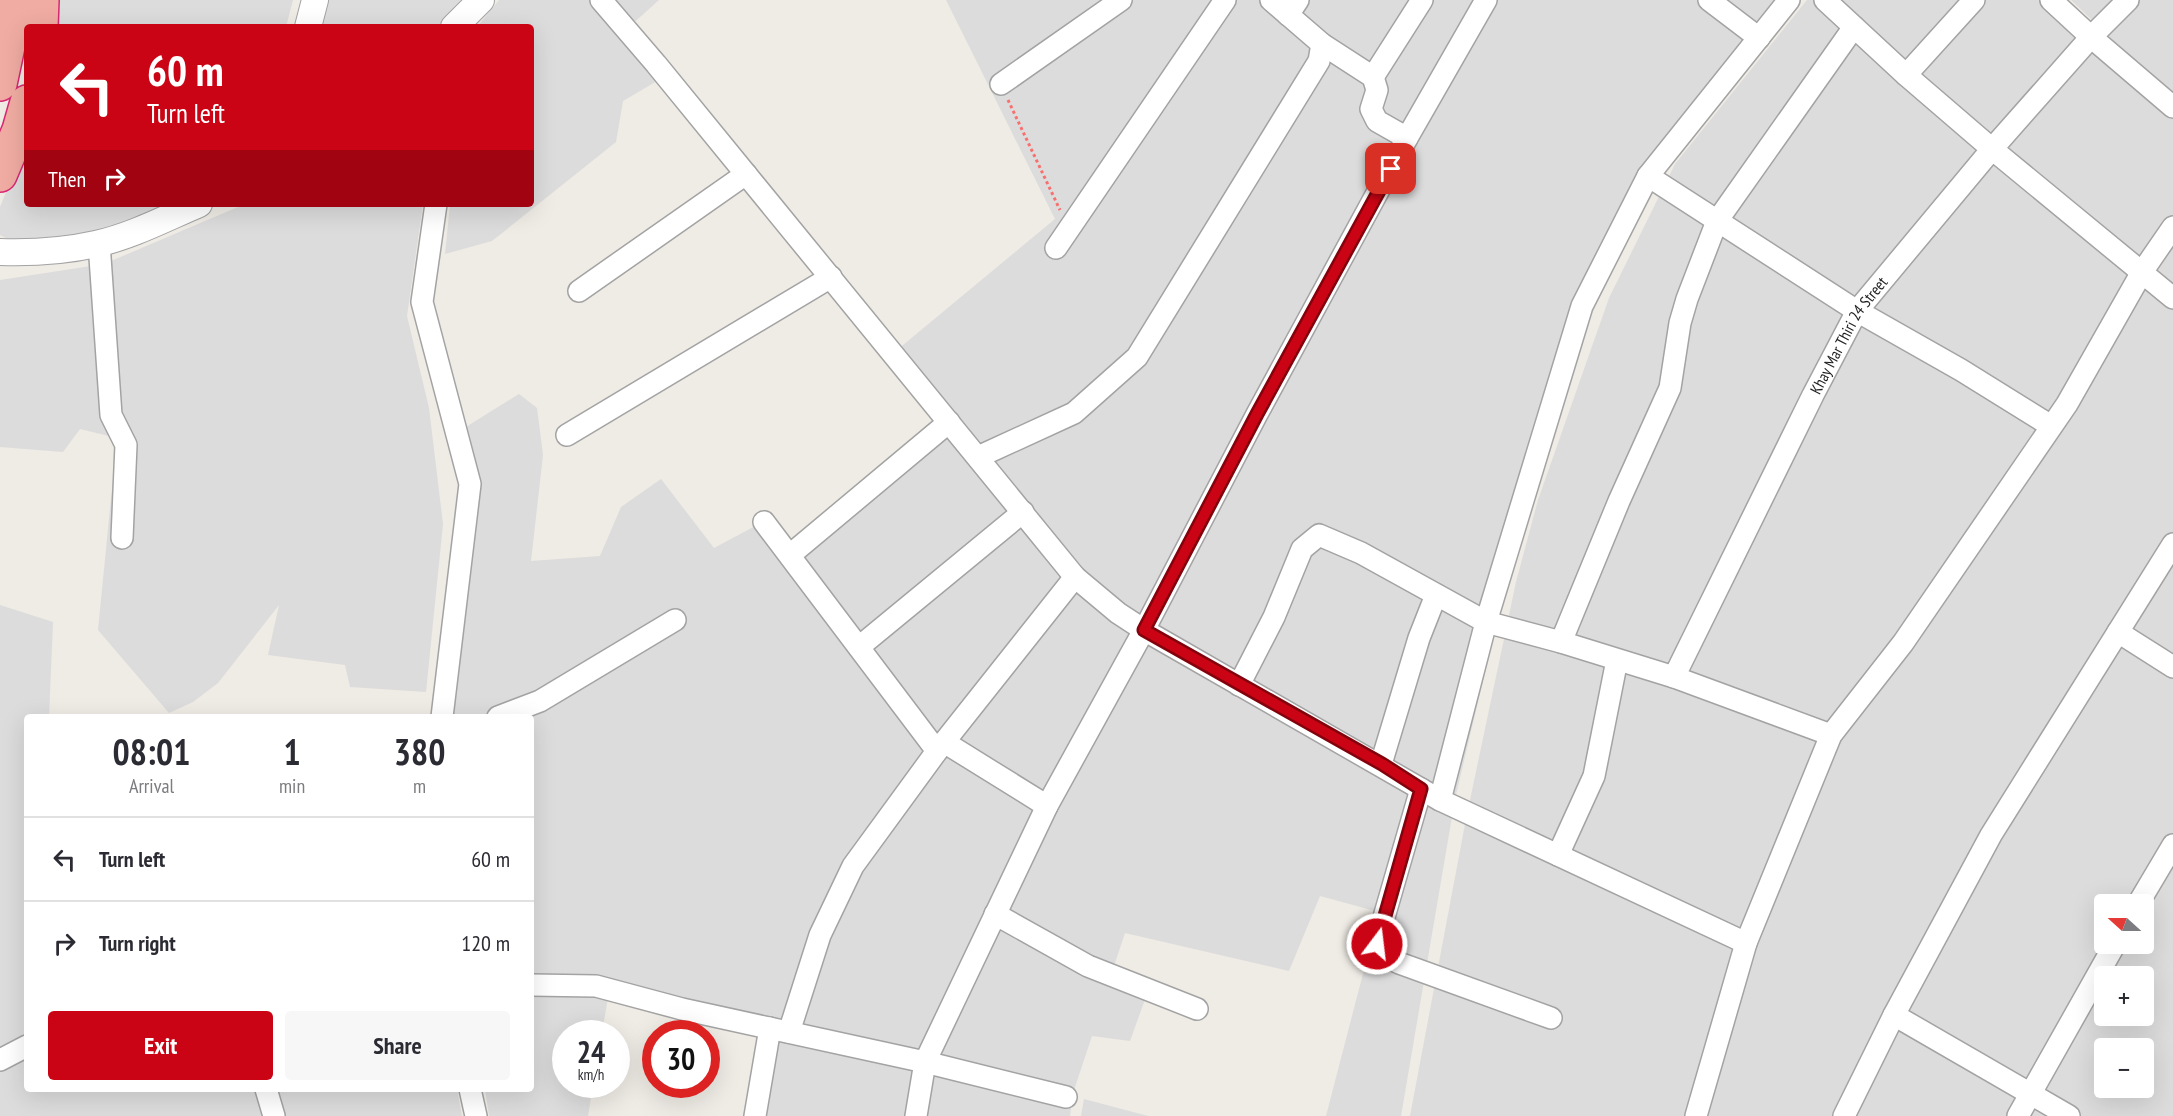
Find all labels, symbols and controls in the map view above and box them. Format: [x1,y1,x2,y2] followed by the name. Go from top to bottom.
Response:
[147,43,224,98] text: 60 m
[48,48,126,126] icon: left
[147,96,225,130] text: Turn left
[1365,143,1416,194] pin
[1374,152,1407,185] icon: arrive
[98,162,131,195] icon: right
[48,165,86,193] text: Then
[1805,272,1892,397] street label: Khay Mar Thiri 24 Street
[113,728,190,775] text: 08:01
[283,728,301,775] text: 1
[394,728,445,775] text: 380
[129,773,174,799] text: Arrival
[279,773,305,799] text: min
[413,773,426,799] text: m
[48,843,81,876] icon: left
[99,845,165,873] text: Turn left
[471,845,510,873] text: 60 m
[2094,894,2154,954] north arrow
[2094,894,2154,1098] map controls
[1345,912,1409,976] position arrow
[48,927,81,960] icon: right
[99,929,176,957] text: Turn right
[461,929,510,957] text: 120 m
[2094,966,2154,1026] button: +
[48,1011,273,1080] button: Exit
[285,1011,510,1080] button: Share
[642,1020,720,1098] speed limit sign: 30
[577,1032,605,1071] text: 24
[2094,1038,2154,1098] button: −
[578,1065,604,1084] text: km/h

